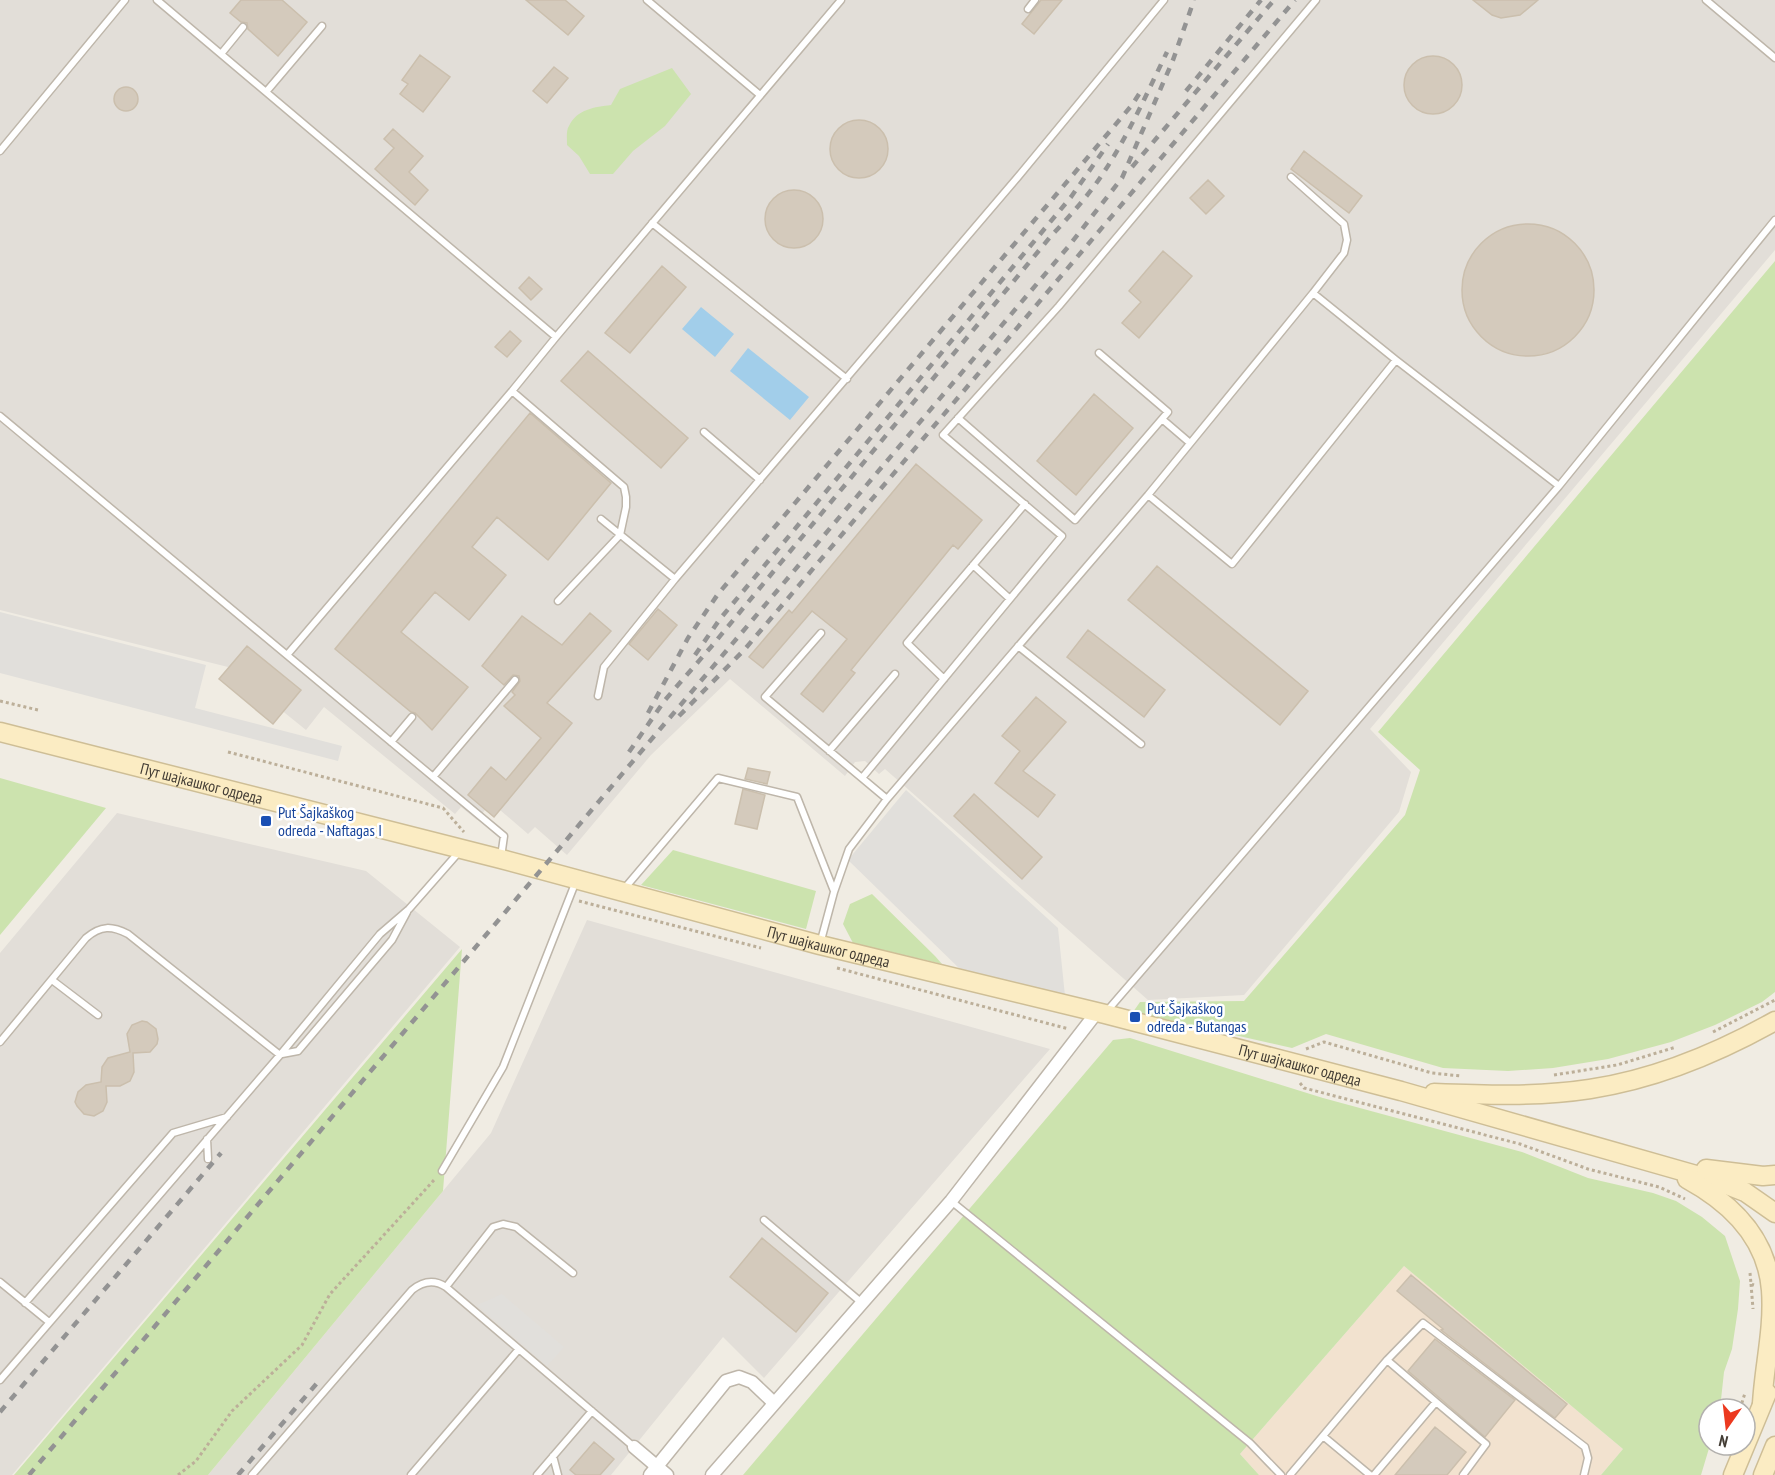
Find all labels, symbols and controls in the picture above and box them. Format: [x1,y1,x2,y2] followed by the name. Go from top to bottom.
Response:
[138,758,265,808] street label: Пут шајкашког одреда
[278,802,382,840] place label: Put Šajkaškog odreda - Naftagas I
[259,814,273,828] marker: Put Šajkaškog odreda - Naftagas I
[765,921,892,972] street label: Пут шајкашког одреда
[1147,998,1246,1036] place label: Put Šajkaškog odreda - Butangas
[1128,1010,1142,1024] marker: Put Šajkaškog odreda - Butangas
[1237,1039,1363,1090] street label: Пут шајкашког одреда
[1697,1397,1757,1457] north arrow
[1717,1431,1730,1452] text: N

